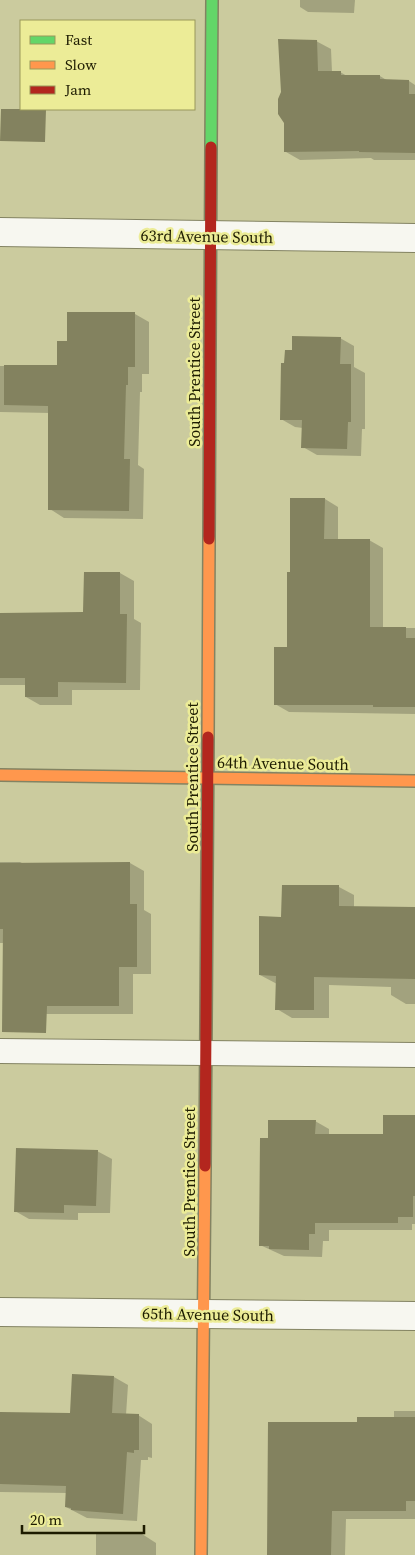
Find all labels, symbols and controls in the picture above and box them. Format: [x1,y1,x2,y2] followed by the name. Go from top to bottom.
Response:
[20,20,195,110] legend
[65,29,92,50] text: Fast
[65,54,97,75] text: Slow
[64,79,92,100] text: Jam
[141,224,274,248] street label: 63rd Avenue South
[183,297,205,447] street label: South Prentice Street
[181,702,203,852] street label: South Prentice Street
[217,751,349,775] street label: 64th Avenue South
[178,1107,200,1257] street label: South Prentice Street
[142,1302,274,1326] street label: 65th Avenue South
[22,1502,145,1534] scale bar
[30,1509,62,1530] text: 20 m

